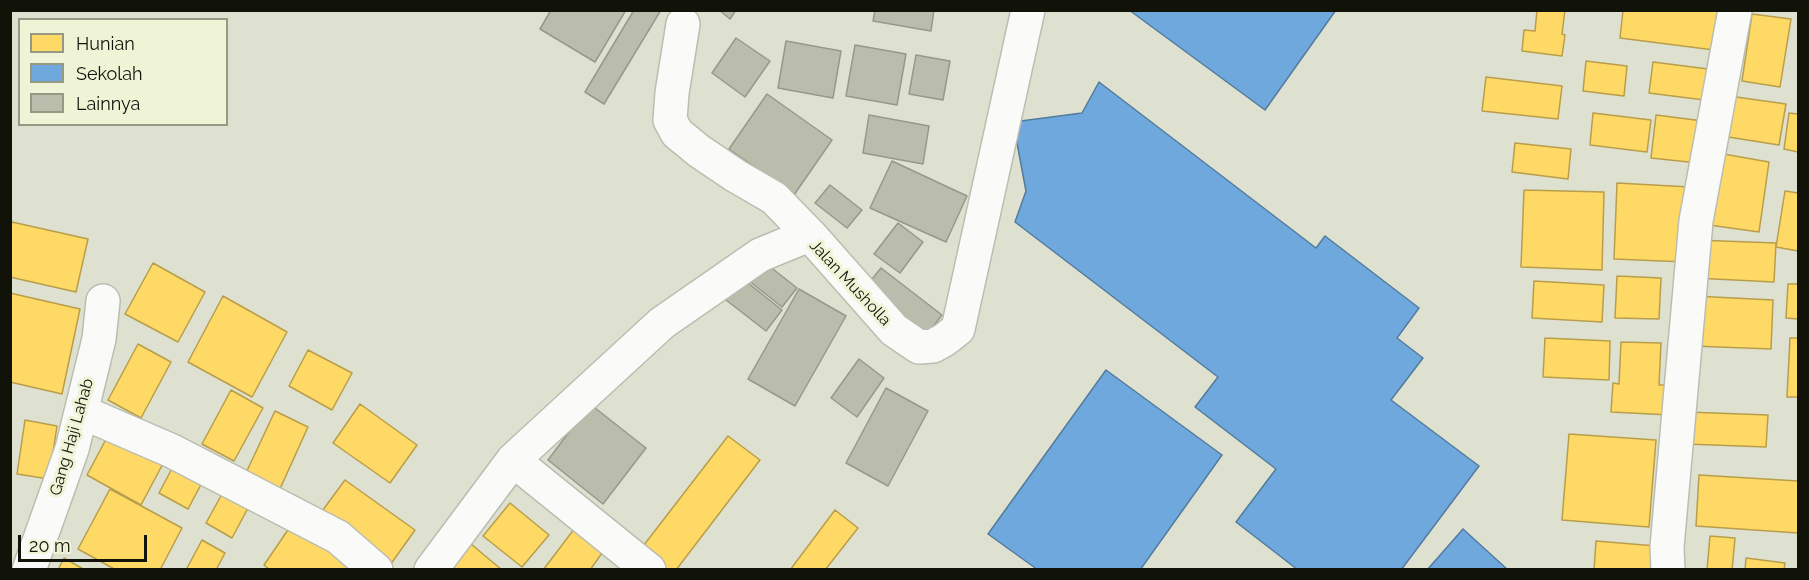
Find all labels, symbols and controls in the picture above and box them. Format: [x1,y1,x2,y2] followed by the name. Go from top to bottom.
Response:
[18,18,228,126] legend
[76,33,135,54] text: Hunian
[76,63,142,84] text: Sekolah
[76,93,140,114] text: Lainnya
[805,236,895,330] street label: Jalan Musholla
[46,376,98,498] street label: Gang Haji Lahab
[21,523,150,561] scale bar
[29,535,71,556] text: 20 m

